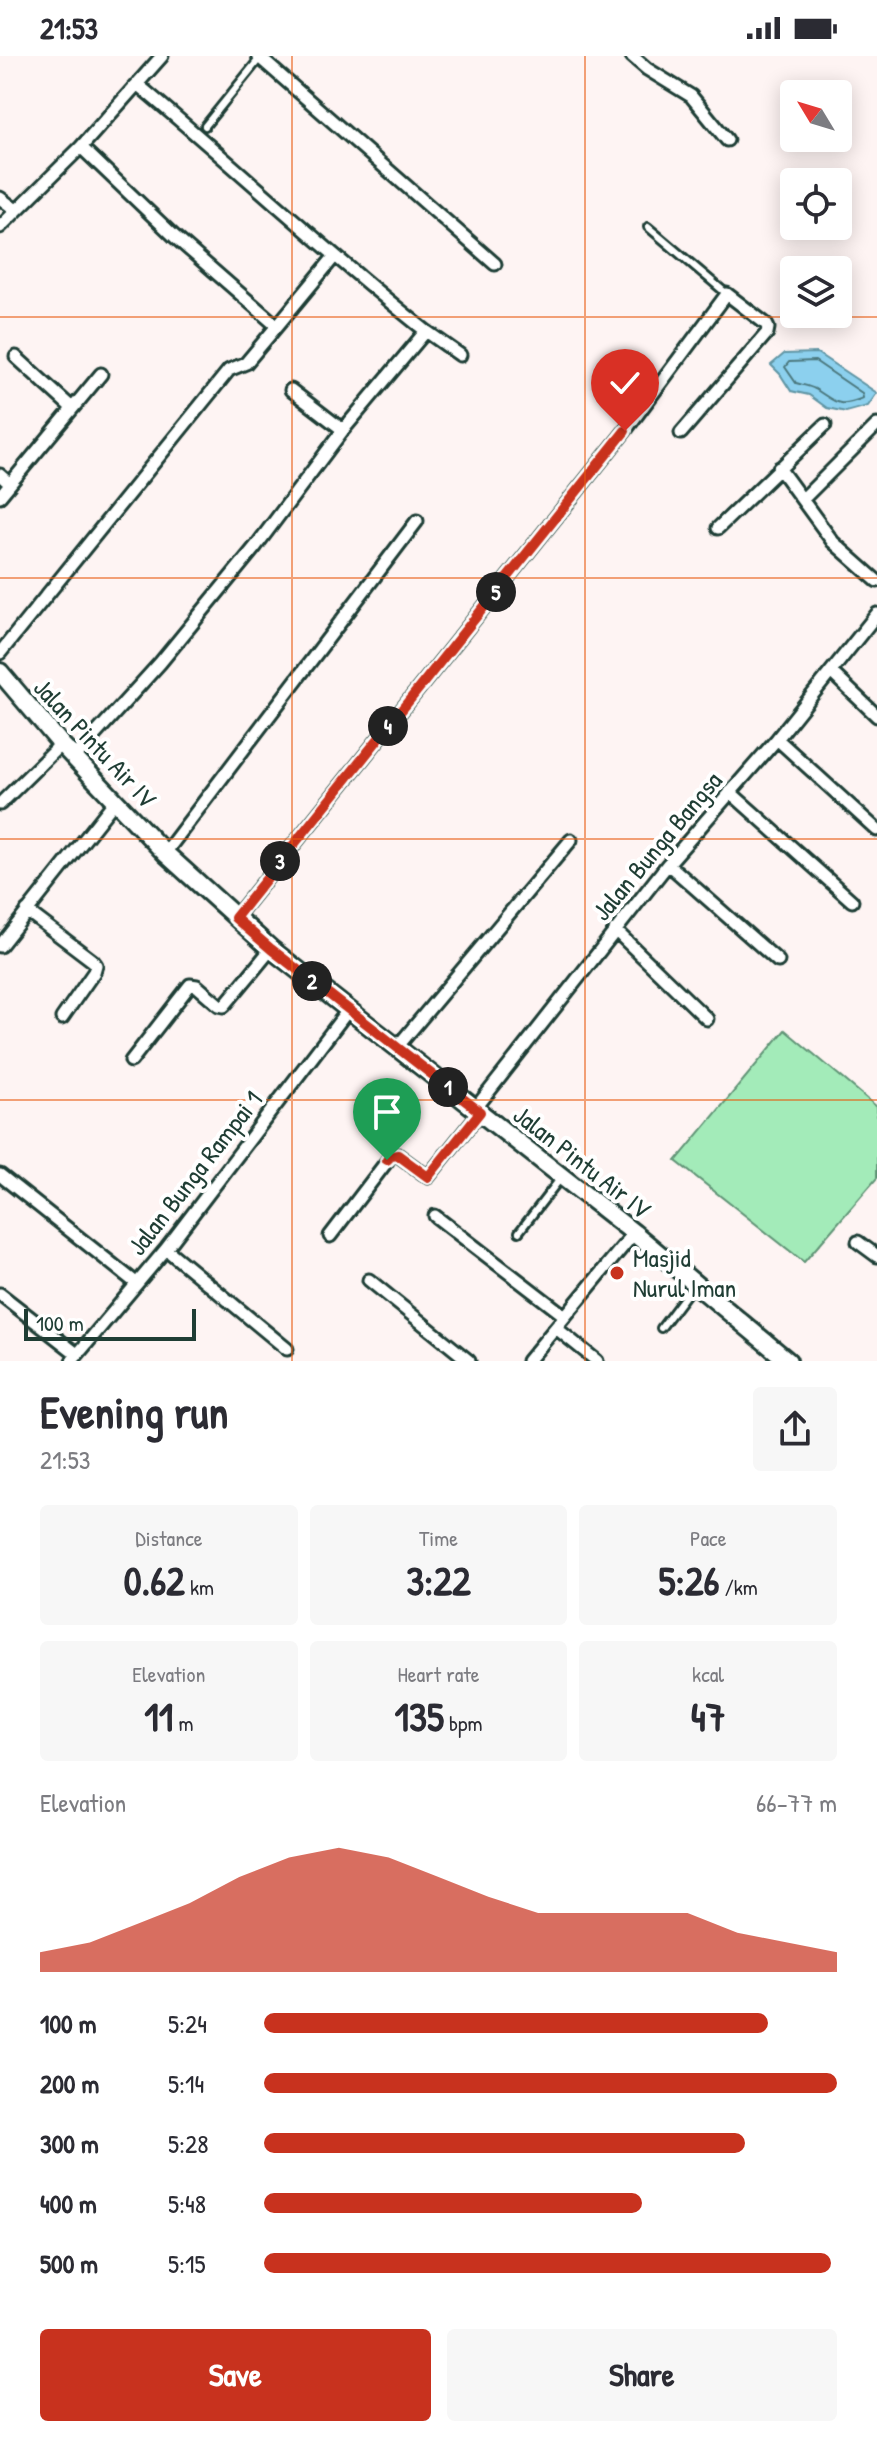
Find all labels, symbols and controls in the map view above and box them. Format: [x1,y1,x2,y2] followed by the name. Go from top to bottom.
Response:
[40,8,98,48] text: 21:53
[780,80,852,152] north arrow
[780,80,852,328] map controls
[780,168,852,240] button: locate
[780,256,852,328] button: layers
[591,349,659,431] pin
[603,361,647,405] icon: check
[476,572,516,612] pin: 5
[491,577,501,607] text: 5
[26,670,165,815] street label: Jalan Pintu Air IV
[368,706,408,746] pin: 4
[384,711,392,741] text: 4
[584,764,729,928] street label: Jalan Bunga Bangsa
[260,841,300,881] pin: 3
[275,846,285,876] text: 3
[292,961,332,1001] pin: 2
[307,966,317,996] text: 2
[428,1067,468,1107] pin: 1
[444,1072,452,1102] text: 1
[353,1078,421,1160] pin
[119,1083,270,1262] street label: Jalan Bunga Rampai 1
[365,1090,409,1134] icon: arrive
[506,1097,659,1227] street label: Jalan Pintu Air IV
[633,1240,736,1305] place label: Masjid Nurul Iman
[608,1264,626,1282] marker: Masjid Nurul Iman
[24,1305,196,1341] scale bar
[36,1308,84,1338] text: 100 m
[40,1382,228,1442] text: Evening run
[753,1387,837,1471] button: share
[40,1442,90,1477] text: 21:53
[135,1523,202,1553] text: Distance
[419,1523,458,1553] text: Time
[690,1523,726,1553] text: Pace
[124,1553,185,1607] text: 0.62
[406,1553,471,1607] text: 3:22
[658,1553,719,1607] text: 5:26
[185,1572,214,1602] text: km
[719,1572,758,1602] text: /km
[132,1659,205,1689] text: Elevation
[397,1659,480,1689] text: Heart rate
[692,1659,724,1689] text: kcal
[144,1689,173,1743] text: 11
[395,1689,444,1743] text: 135
[691,1689,726,1743] text: 47
[173,1708,193,1738] text: m
[444,1708,482,1738] text: bpm
[40,1785,126,1820] text: Elevation
[756,1785,837,1820] text: 66–77 m
[40,2006,96,2041] text: 100 m
[168,2006,207,2041] text: 5:24
[40,2066,99,2101] text: 200 m
[168,2066,204,2101] text: 5:14
[40,2126,99,2161] text: 300 m
[168,2126,208,2161] text: 5:28
[40,2186,97,2221] text: 400 m
[168,2186,206,2221] text: 5:48
[40,2246,98,2281] text: 500 m
[168,2246,205,2281] text: 5:15
[40,2329,431,2421] button: Save
[447,2329,837,2421] button: Share

